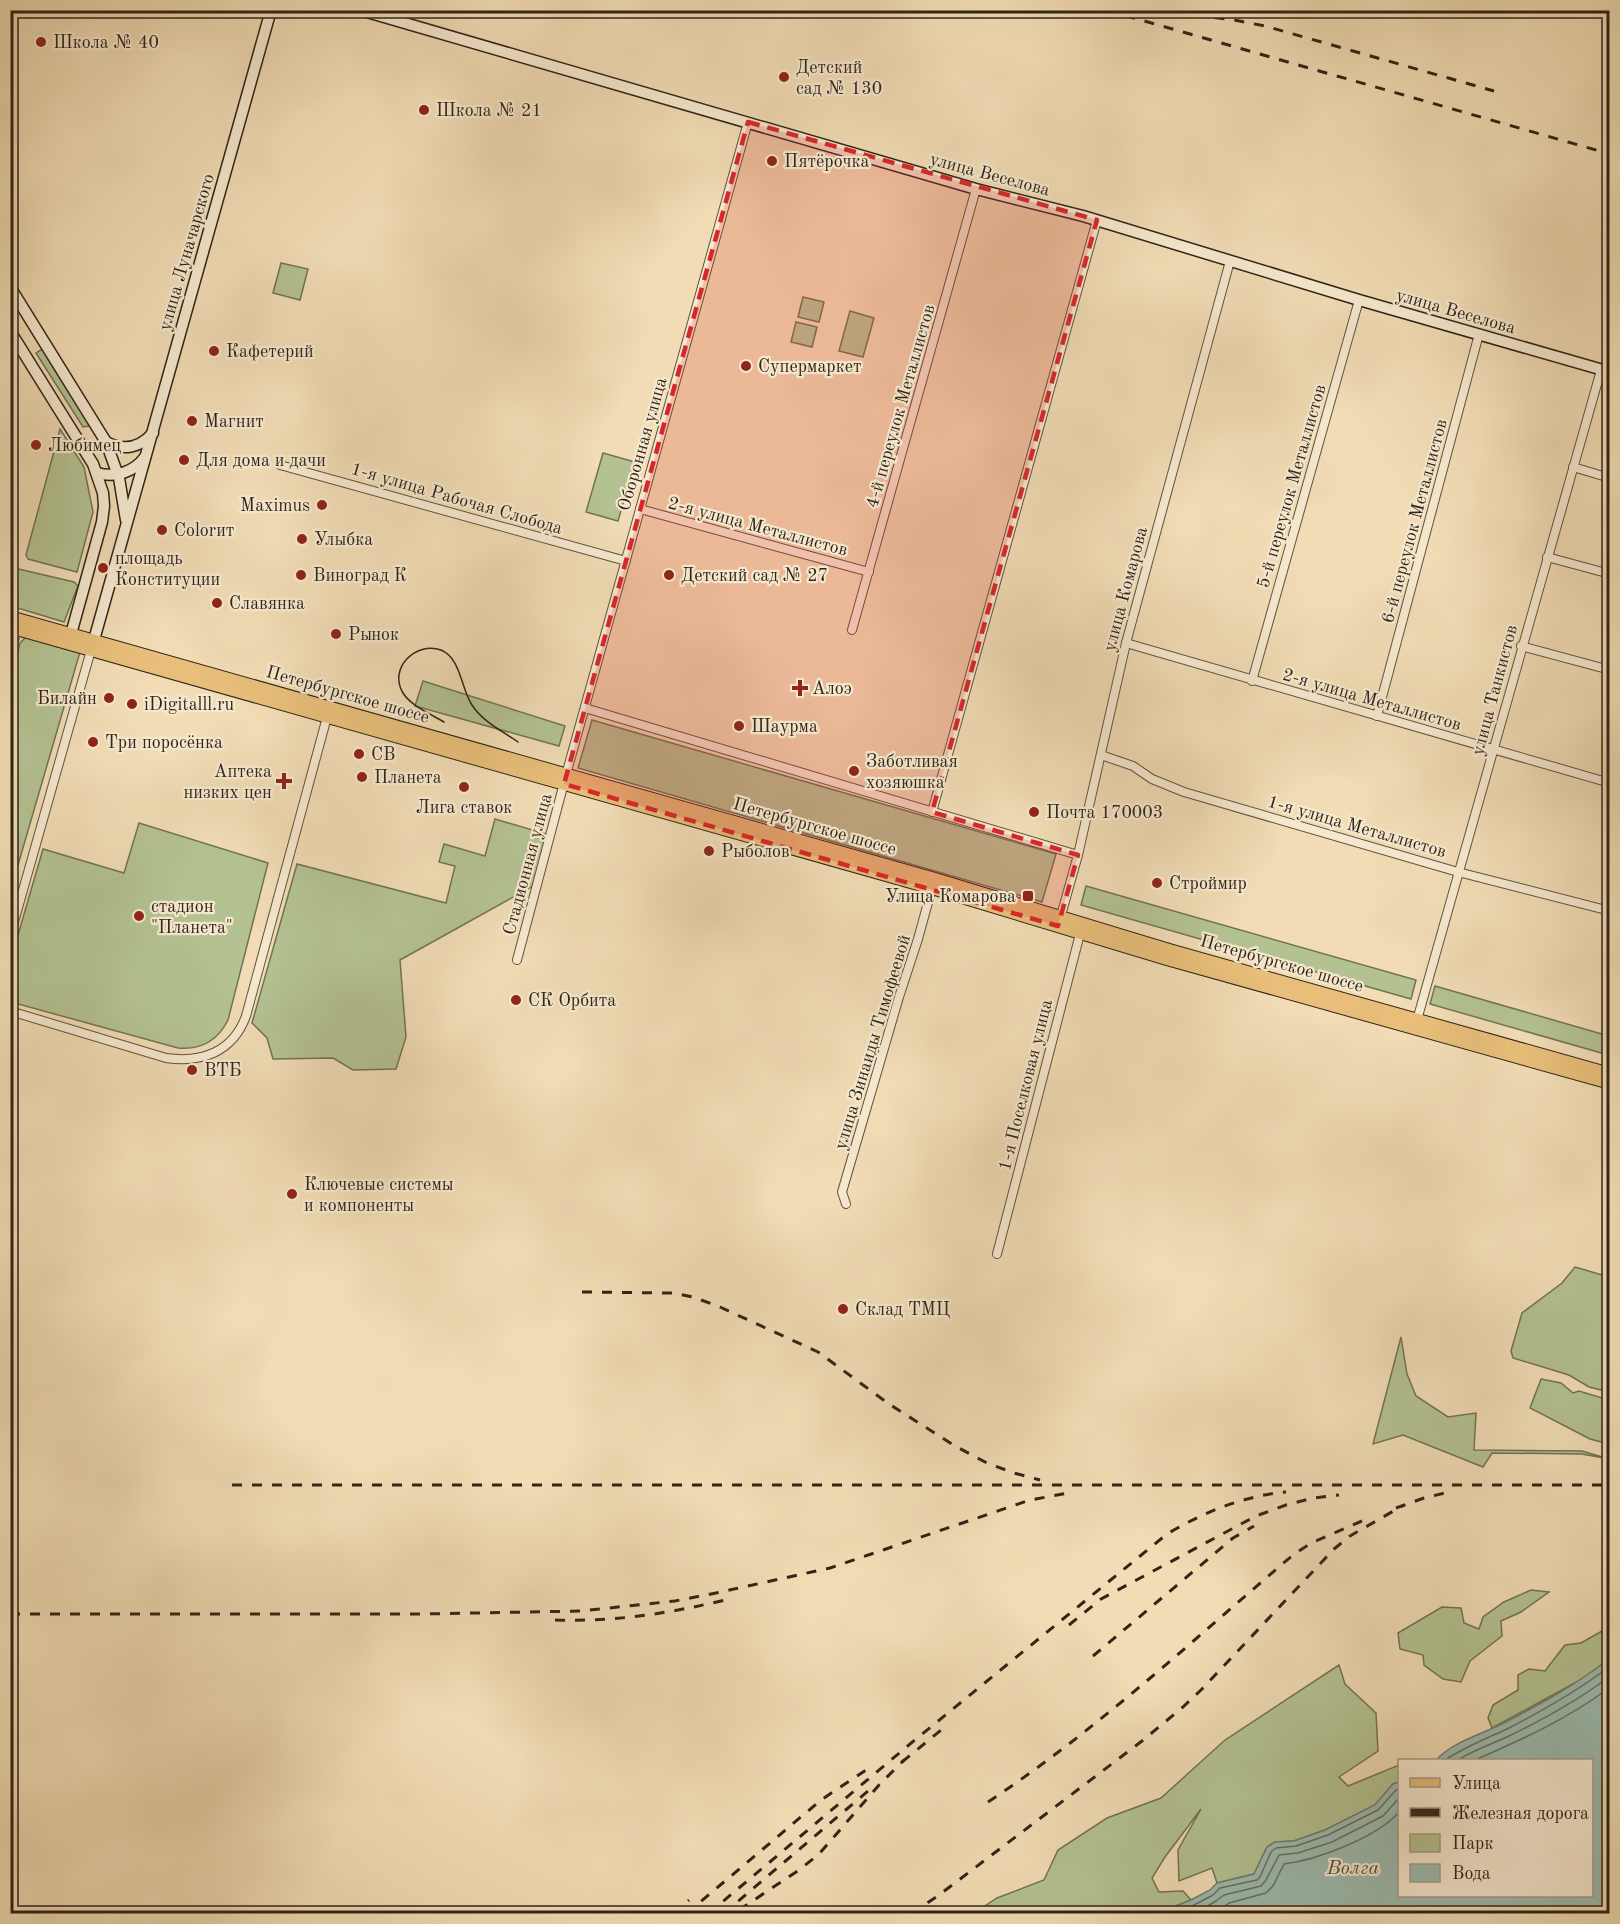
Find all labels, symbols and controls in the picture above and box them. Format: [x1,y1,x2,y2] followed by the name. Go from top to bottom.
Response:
[53,34,159,52] place label: Школа № 40
[34,35,48,49] marker: Школа № 40
[796,59,882,98] place label: Детский сад № 130
[777,70,791,84] marker: Детский сад № 130
[436,102,542,120] place label: Школа № 21
[417,103,431,117] marker: Школа № 21
[928,150,1052,200] street label: улица Веселова
[784,153,870,171] place label: Пятёрочка
[765,154,779,168] marker: Пятёрочка
[156,172,218,333] street label: улица Луначарского
[1394,286,1518,338] street label: улица Веселова
[863,303,939,510] street label: 4-й переулок Металлистов
[226,343,314,362] place label: Кафетерий
[207,344,221,358] marker: Кафетерий
[758,358,861,376] place label: Супермаркет
[739,359,753,373] marker: Супермаркет
[615,375,671,513] street label: Оборонная улица
[1254,383,1330,590] street label: 5-й переулок Металлистов
[204,413,264,431] place label: Магнит
[185,414,199,428] marker: Магнит
[1379,417,1451,625] street label: 6-й переулок Металлистов
[48,437,121,455] place label: Любимец
[29,438,43,452] marker: Любимец
[196,452,326,470] place label: Для дома и дачи
[177,453,191,467] marker: Для дома и дачи
[349,460,565,538] street label: 1-я улица Рабочая Слобода
[666,494,849,560] street label: 2-я улица Металлистов
[240,497,310,515] place label: Maximus
[315,498,329,512] marker: Maximus
[174,522,234,540] place label: Colorит
[155,523,169,537] marker: Colorит
[1101,525,1151,653] street label: улица Комарова
[314,531,373,549] place label: Улыбка
[295,532,309,546] marker: Улыбка
[115,550,220,589] place label: площадь Конституции
[96,561,110,575] marker: площадь Конституции
[313,567,407,585] place label: Виноград К
[681,567,828,585] place label: Детский сад № 27
[294,568,308,582] marker: Виноград К
[662,568,676,582] marker: Детский сад № 27
[229,595,305,613] place label: Славянка
[210,596,224,610] marker: Славянка
[1469,623,1521,757] street label: улица Танкистов
[348,626,399,644] place label: Рынок
[329,627,343,641] marker: Рынок
[264,663,431,727] street label: Петербургское шоссе
[1280,666,1463,734] street label: 2-я улица Металлистов
[812,680,852,698] place label: Алоэ
[793,681,807,695] marker: Алоэ
[37,690,97,708] place label: Билайн
[102,691,116,705] marker: Билайн
[144,696,235,714] place label: iDigitalll.ru
[125,697,139,711] marker: iDigitalll.ru
[751,718,818,736] place label: Шаурма
[732,719,746,733] marker: Шаурма
[105,734,223,752] place label: Три поросёнка
[86,735,100,749] marker: Три поросёнка
[371,746,395,764] place label: СВ
[352,747,366,761] marker: СВ
[866,753,958,792] place label: Заботливая хозяюшка
[184,763,272,802] place label: Аптека низких цен
[847,764,861,778] marker: Заботливая хозяюшка
[374,769,442,787] place label: Планета
[355,770,369,784] marker: Планета
[277,774,291,788] marker: Аптека низких цен
[457,780,471,794] marker: Лига ставок
[500,791,556,937] street label: Стадионная улица
[1265,793,1448,861] street label: 1-я улица Металлистов
[731,795,898,859] street label: Петербургское шоссе
[416,799,512,817] place label: Лига ставок
[1046,804,1163,822] place label: Почта 170003
[1027,805,1041,819] marker: Почта 170003
[721,843,790,861] place label: Рыболов
[702,844,716,858] marker: Рыболов
[1169,875,1247,893] place label: Строймир
[1150,876,1164,890] marker: Строймир
[885,888,1016,906] place label: Улица Комарова
[1021,889,1035,903] marker: Улица Комарова
[151,898,233,937] place label: стадион "Планета"
[132,909,146,923] marker: стадион "Планета"
[1198,932,1365,996] street label: Петербургское шоссе
[832,933,915,1152] street label: улица Зинаиды Тимофеевой
[528,992,616,1010] place label: СК Орбита
[509,993,523,1007] marker: СК Орбита
[996,998,1056,1173] street label: 1-я Поселковая улица
[204,1062,242,1080] place label: ВТБ
[185,1063,199,1077] marker: ВТБ
[304,1176,454,1215] place label: Ключевые системы и компоненты
[285,1187,299,1201] marker: Ключевые системы и компоненты
[855,1301,950,1319] place label: Склад ТМЦ
[836,1302,850,1316] marker: Склад ТМЦ
[1398,1759,1593,1897] legend
[1452,1775,1501,1793] text: Улица
[1452,1805,1589,1823] text: Железная дорога
[1452,1835,1493,1853] text: Парк
[1326,1859,1380,1879] water label: Волга
[1452,1865,1491,1883] text: Вода

